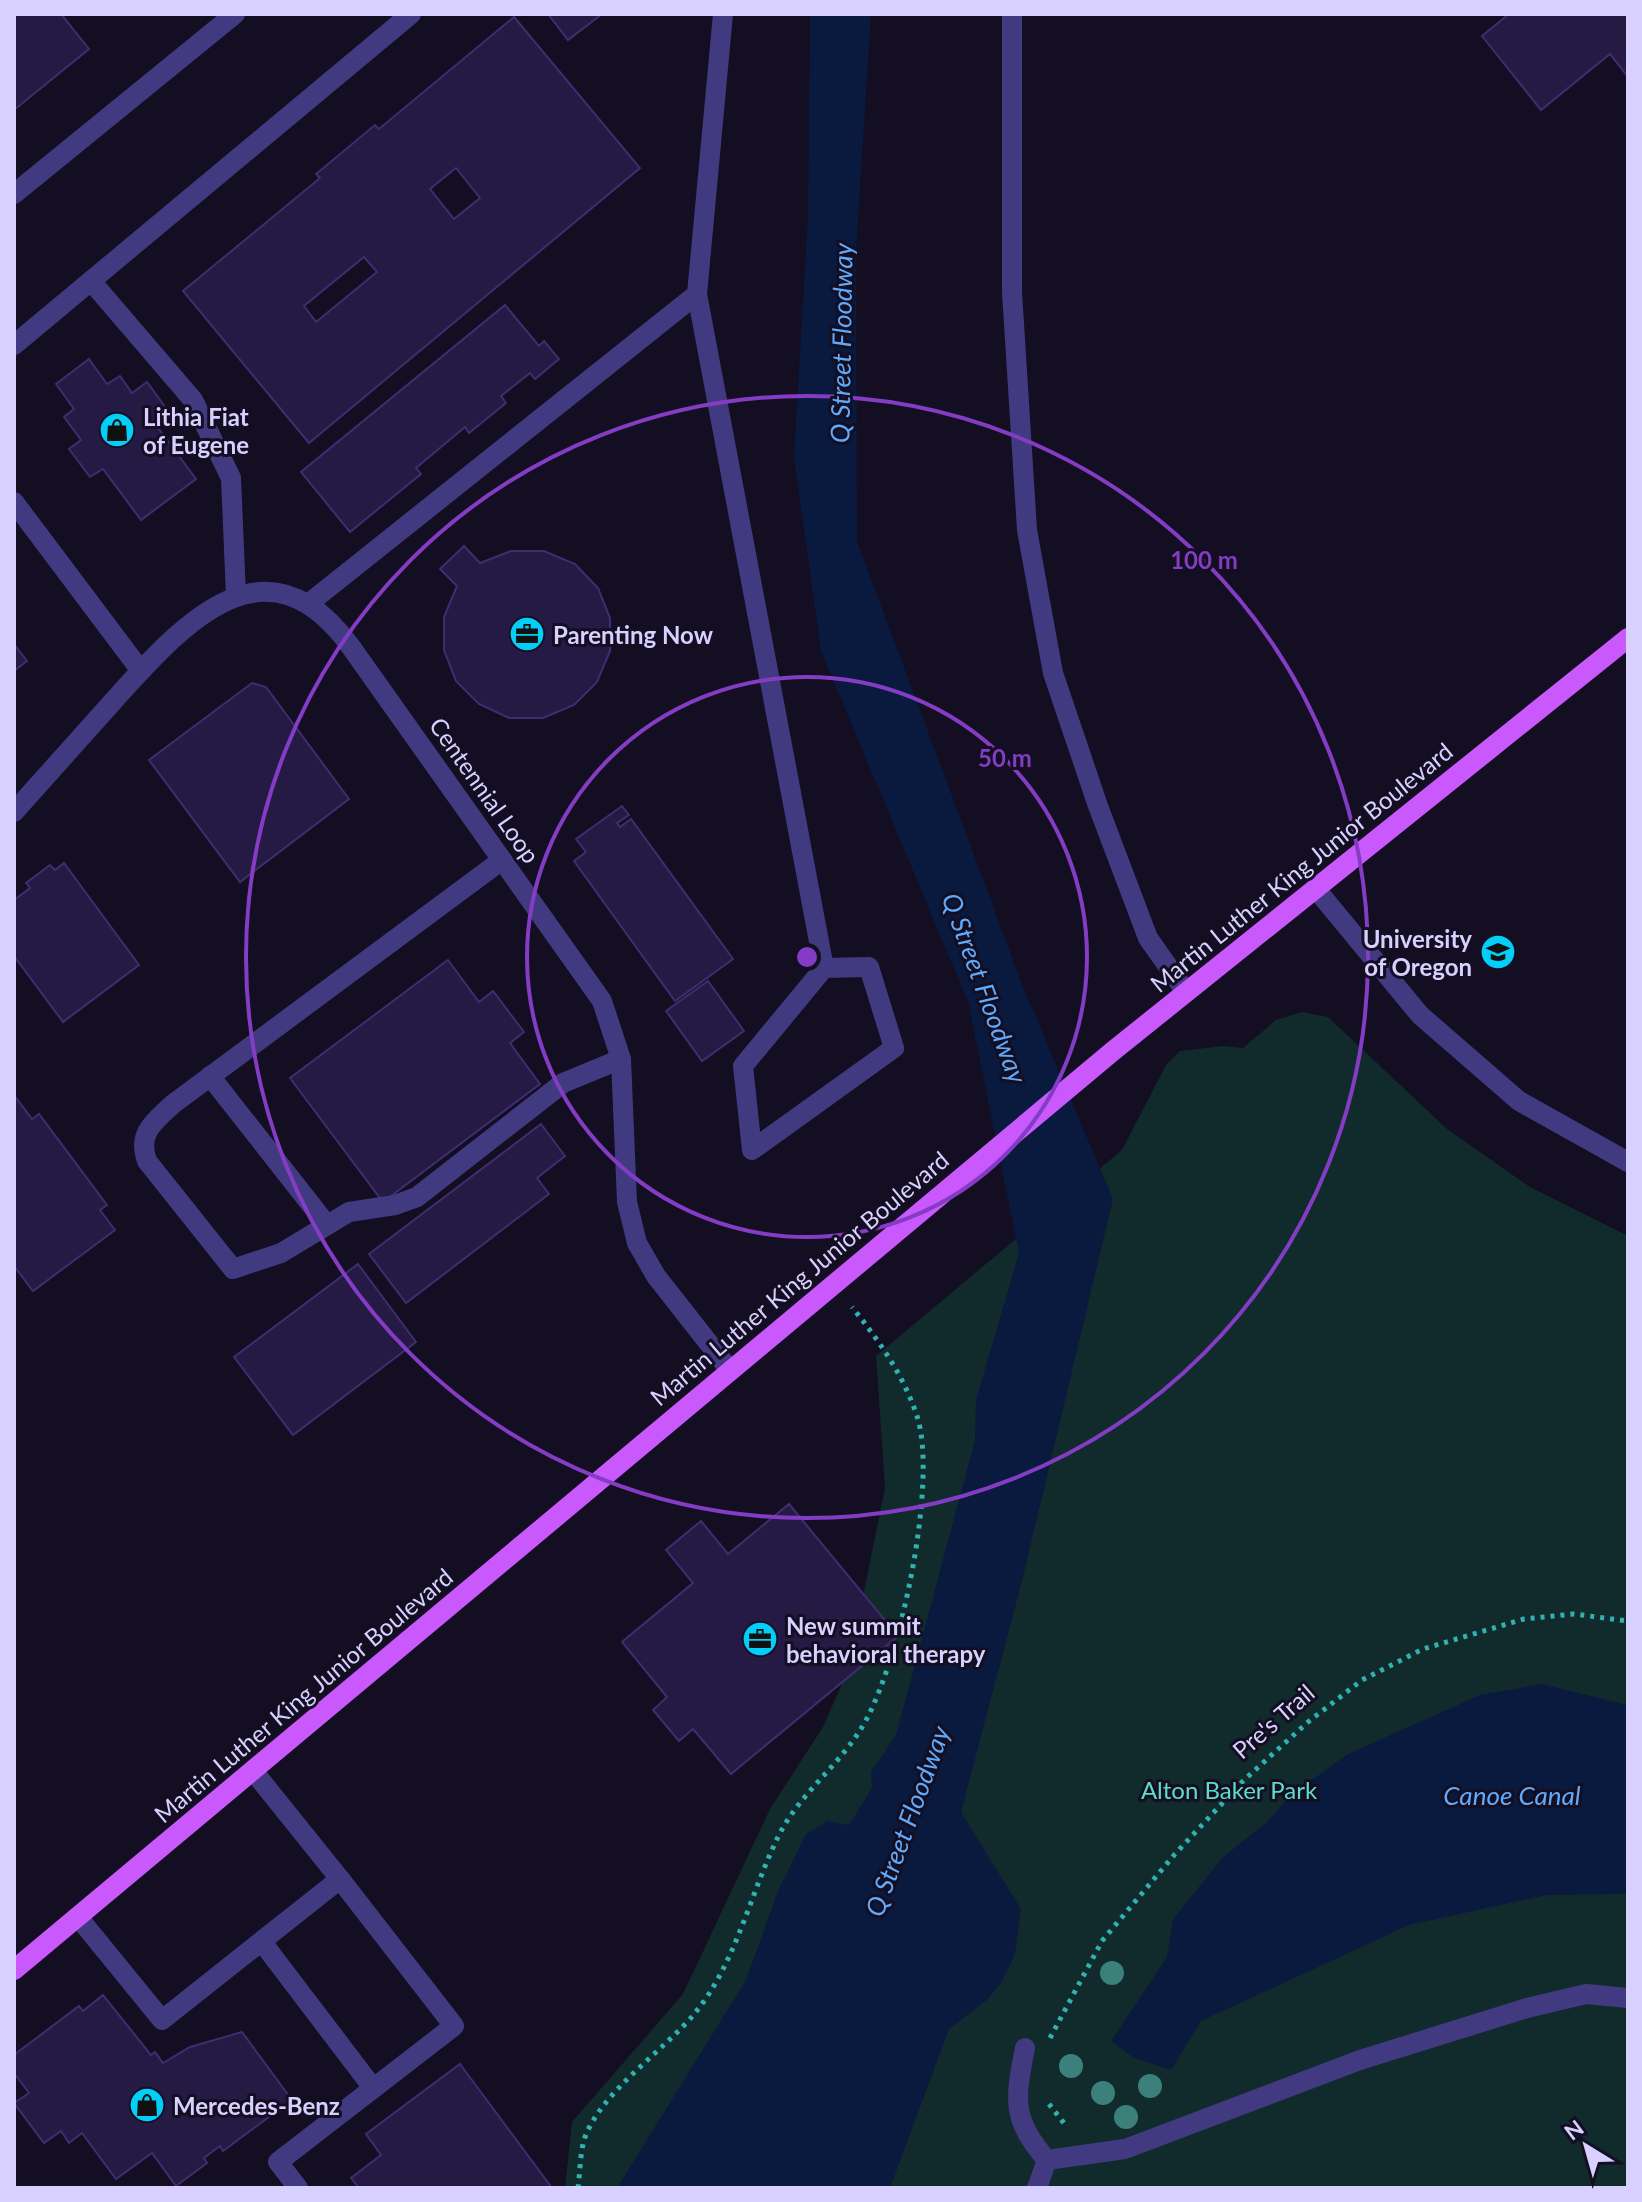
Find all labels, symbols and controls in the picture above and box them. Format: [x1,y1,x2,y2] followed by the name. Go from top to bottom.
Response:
[823,242,859,443] water label: Q Street Floodway
[143,402,249,459] place label: Lithia Fiat of Eugene
[98,411,136,449] shop icon: Lithia Fiat of Eugene
[1170,545,1238,574] text: 100 m
[508,615,546,653] office icon: Parenting Now
[553,620,714,649] place label: Parenting Now
[424,712,546,868] street label: Centennial Loop
[1144,736,1458,998] street label: Martin Luther King Junior Boulevard
[978,743,1032,772] text: 50 m
[936,888,1034,1088] water label: Q Street Floodway
[1363,924,1472,981] place label: University of Oregon
[1479,933,1517,971] school or university icon: University of Oregon
[793,943,821,971] centre of rings
[644,1145,954,1411] street label: Martin Luther King Junior Boulevard
[148,1562,458,1828] street label: Martin Luther King Junior Boulevard
[786,1611,986,1668] place label: New summit behavioral therapy
[741,1620,779,1658] office icon: New summit behavioral therapy
[1226,1678,1320,1764] street label: Pre's Trail
[858,1721,956,1921] water label: Q Street Floodway
[1141,1775,1318,1804] park label: Alton Baker Park
[1443,1779,1581,1811] water label: Canoe Canal
[128,2086,166,2124] shop icon: Mercedes-Benz
[173,2091,340,2120] place label: Mercedes-Benz
[1546,2106,1626,2186] north arrow
[1559,2114,1589,2146] text: N

